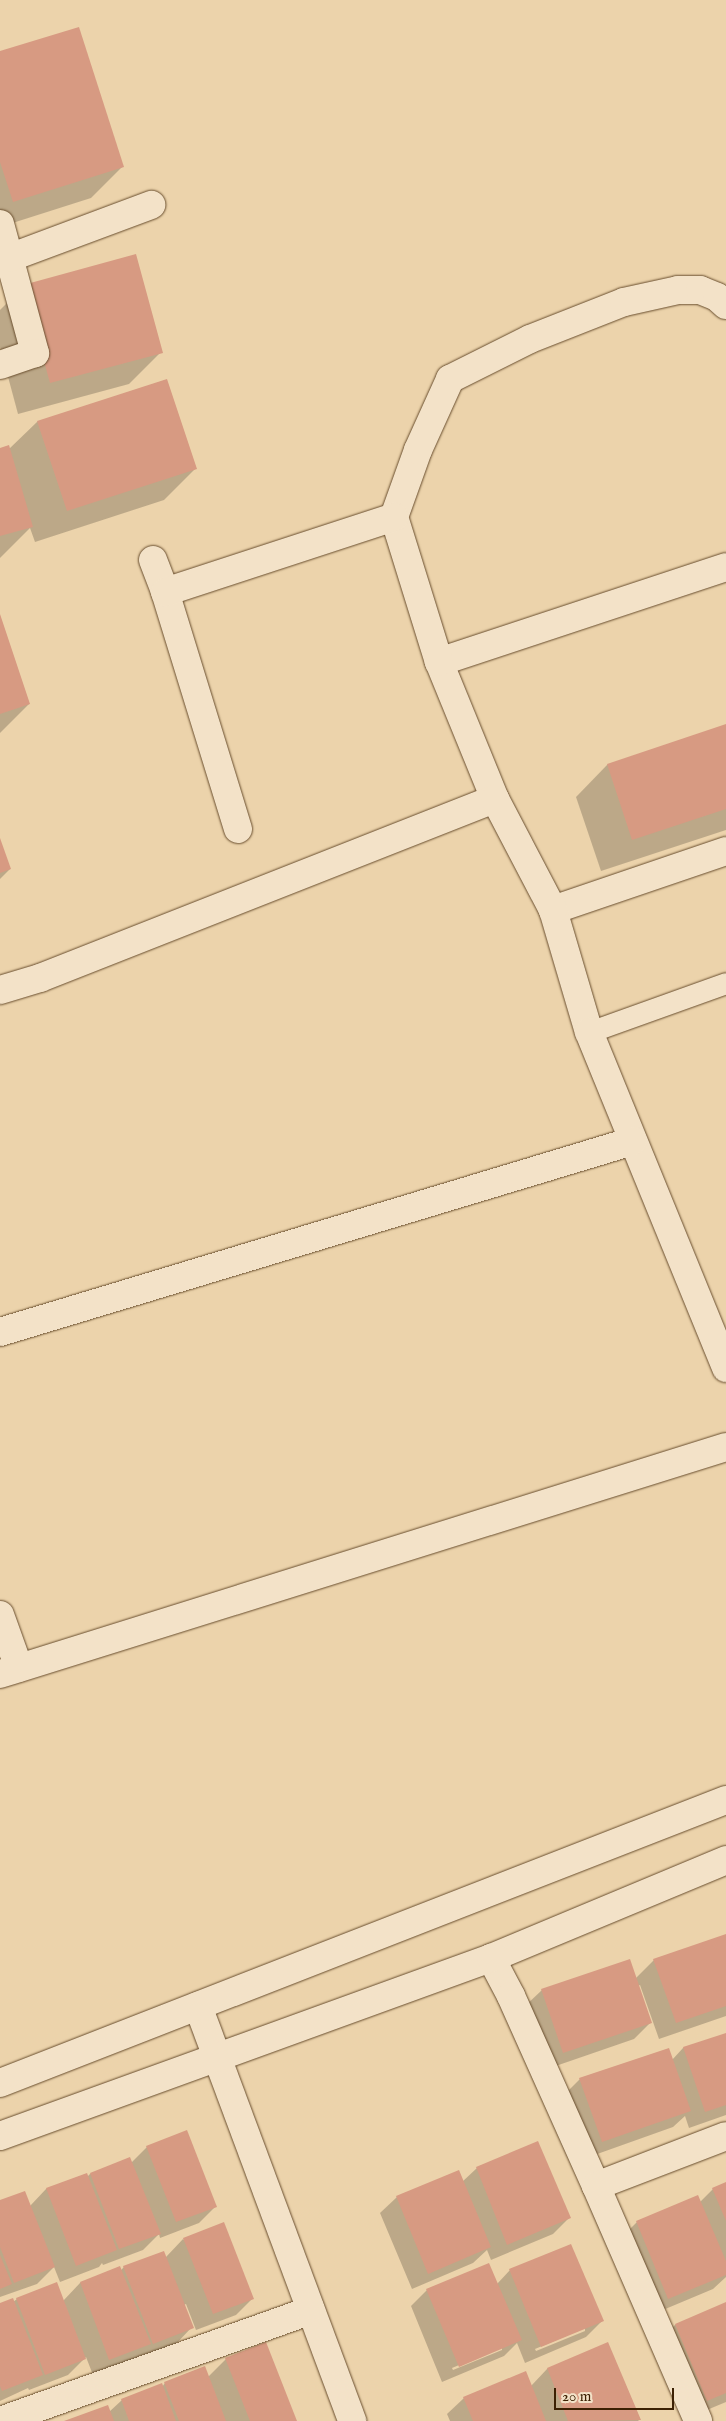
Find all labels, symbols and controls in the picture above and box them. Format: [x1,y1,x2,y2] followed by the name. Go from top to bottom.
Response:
[556,2378,676,2410] scale bar
[562,2387,591,2406] text: 20 m

